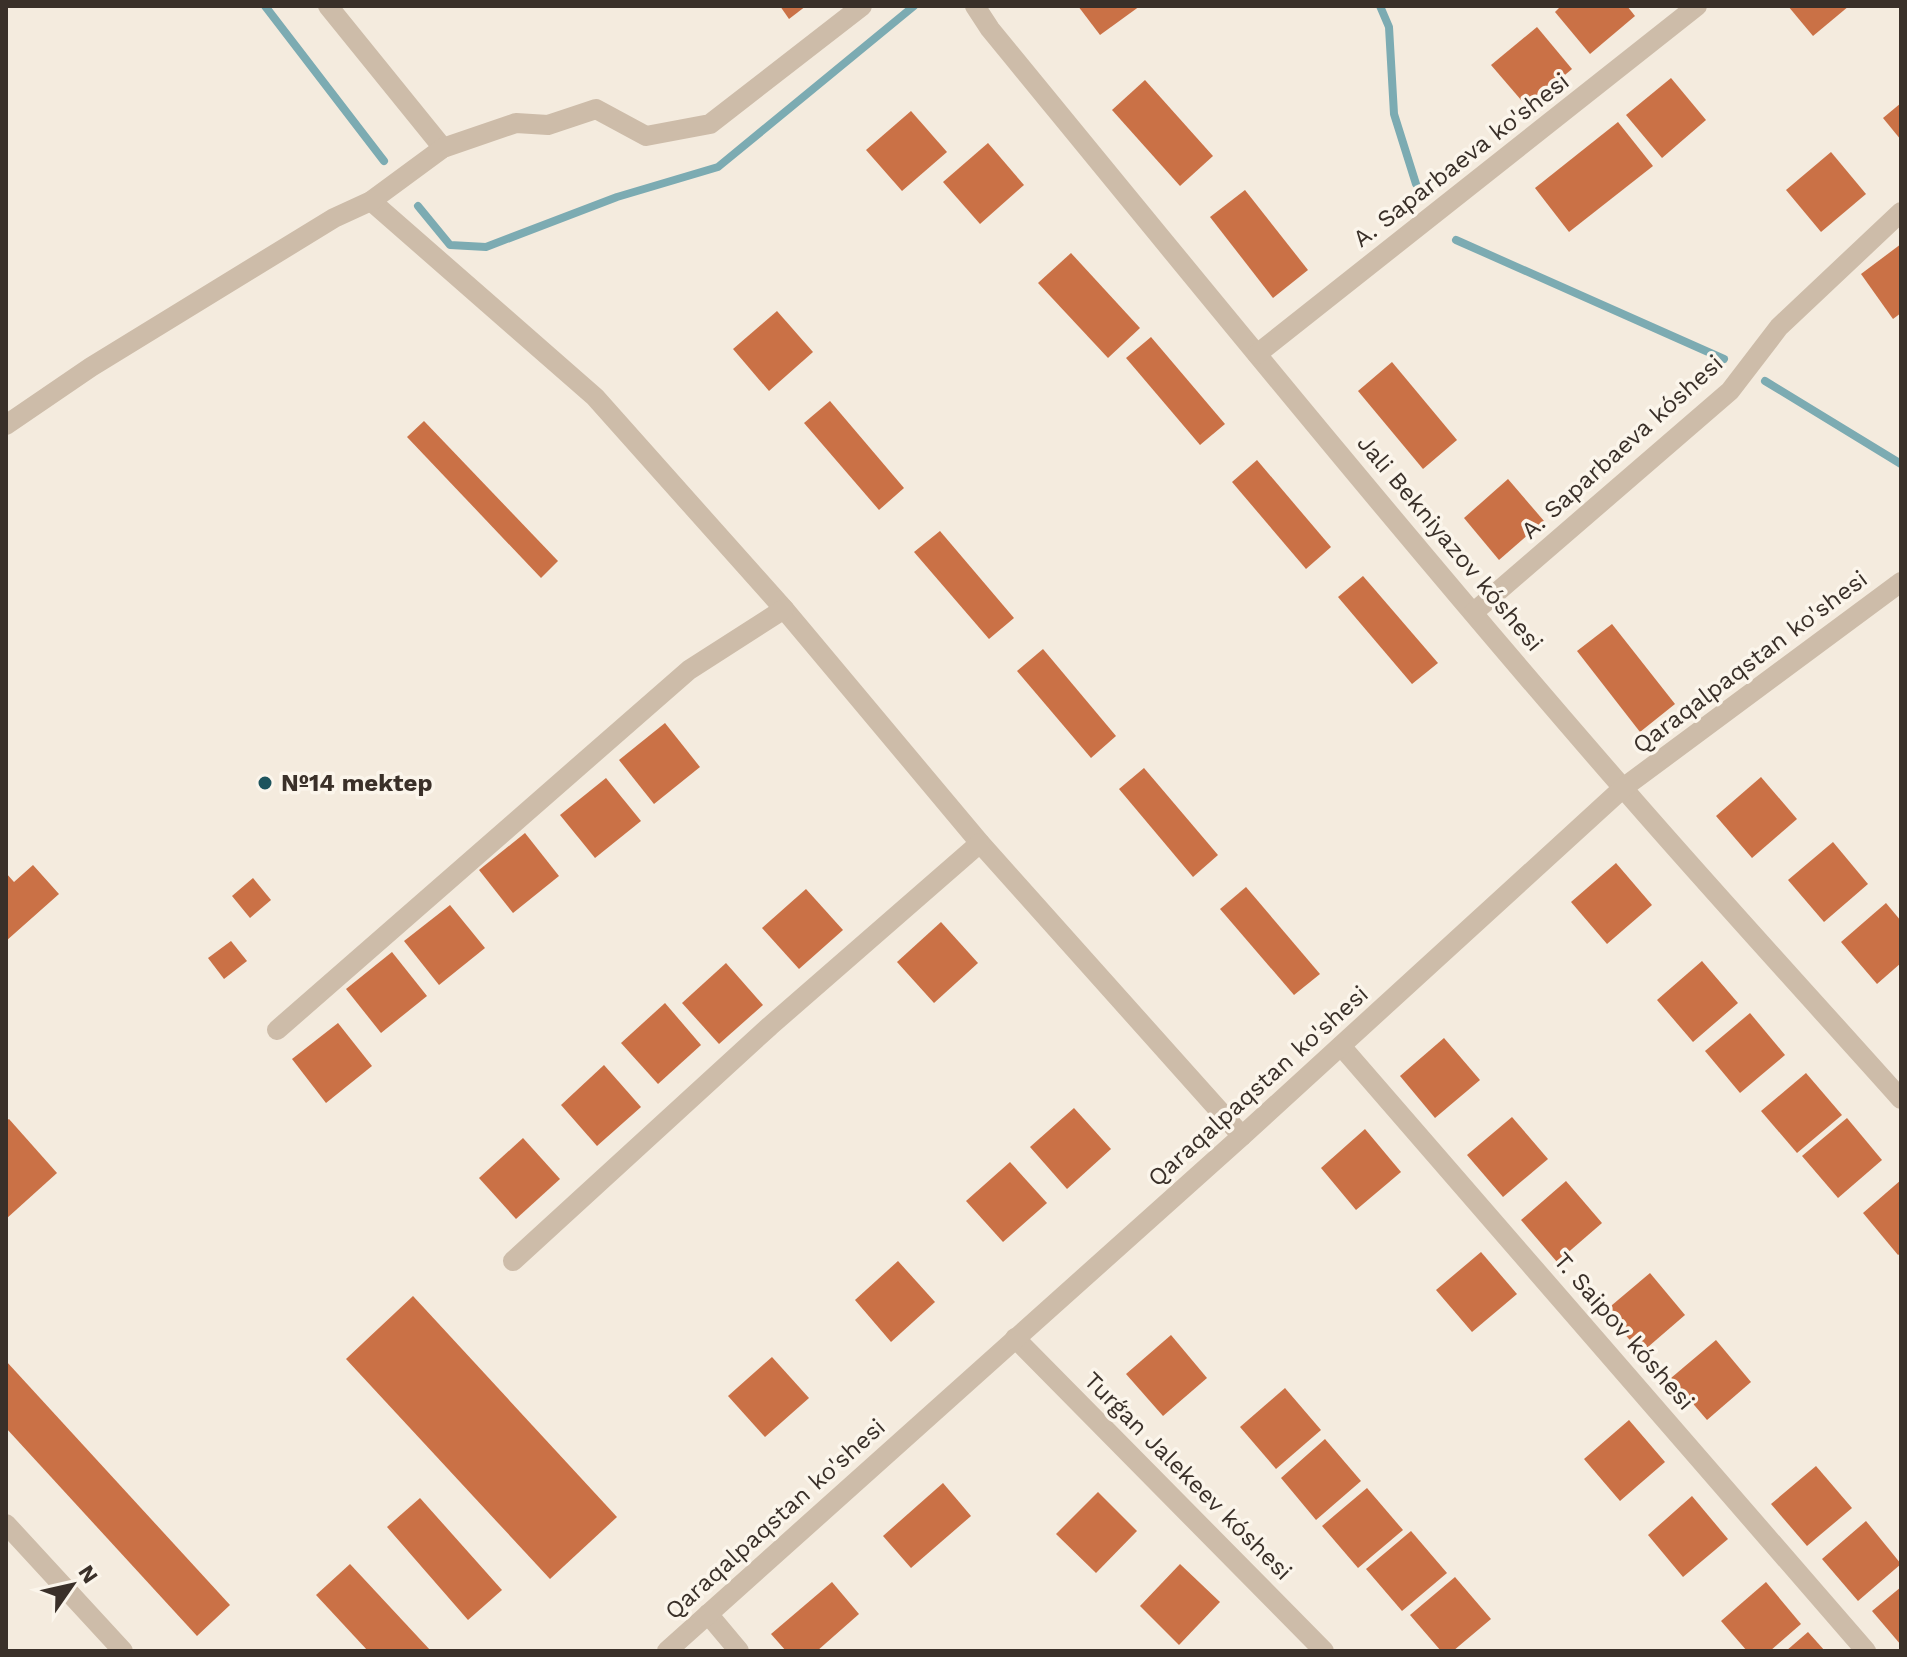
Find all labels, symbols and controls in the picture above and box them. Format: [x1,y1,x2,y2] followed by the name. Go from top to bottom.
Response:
[1348,67,1574,253] street label: A. Saparbaeva ko'shesi
[1516,349,1728,545] street label: A. Saparbaeva kóshesi
[1351,429,1549,657] street label: Jali Bekniyazov kóshesi
[1627,565,1873,759] street label: Qaraqalpaqstan ko'shesi
[281,769,433,797] place label: №14 mektep
[256,774,274,792] marker: №14 mektep
[1142,980,1374,1192] street label: Qaraqalpaqstan ko'shesi
[1548,1247,1700,1415] street label: T. Saipov kóshesi
[1078,1366,1298,1586] street label: Turǵan Jalekeev kóshesi
[659,1413,891,1625] street label: Qaraqalpaqstan ko'shesi
[32,1545,112,1625] north arrow
[73,1560,103,1588] text: N

